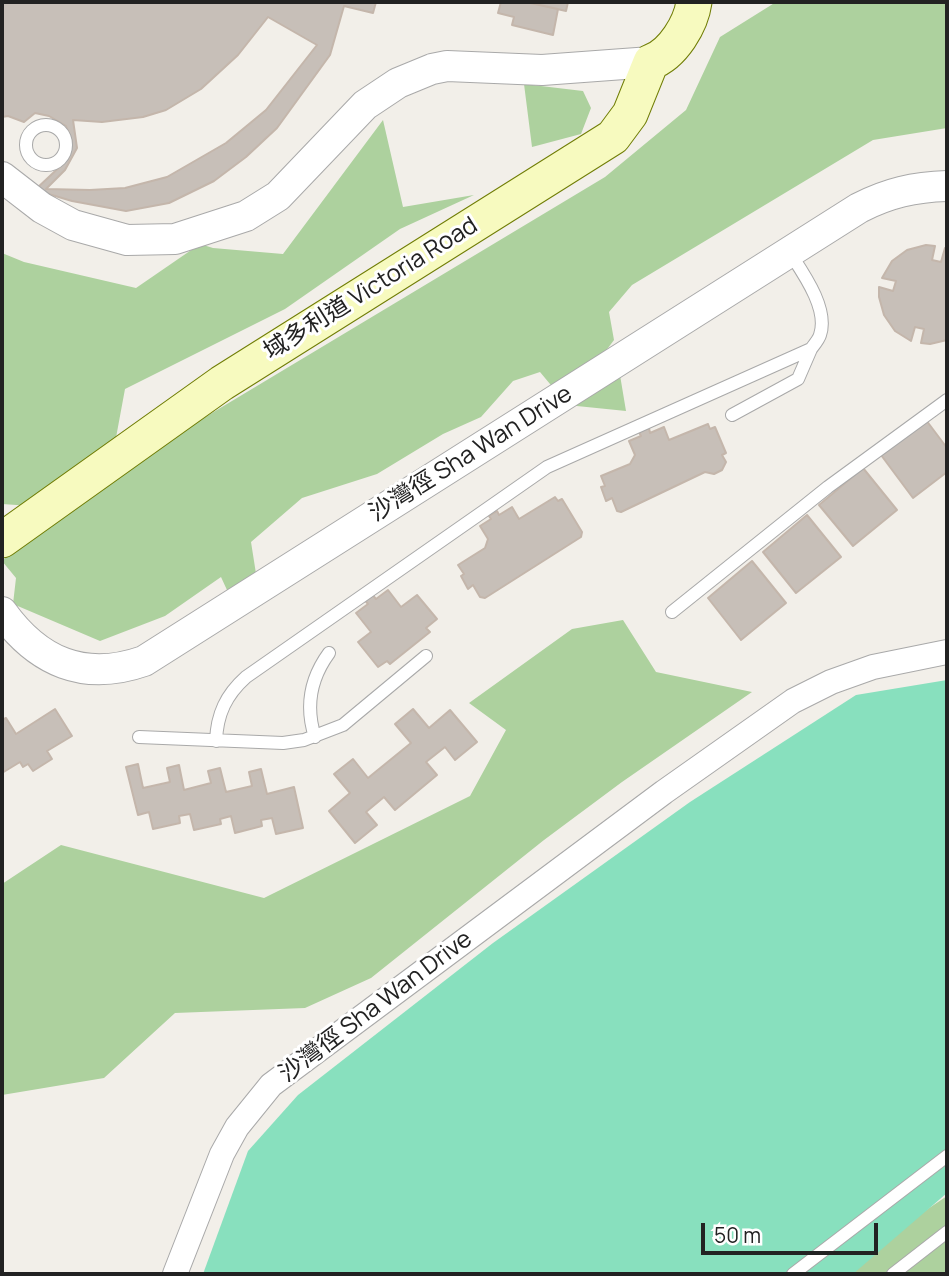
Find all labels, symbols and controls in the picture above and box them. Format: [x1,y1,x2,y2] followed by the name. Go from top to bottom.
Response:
[259,212,483,366] street label: 域多利道 Victoria Road
[364,380,578,528] street label: 沙灣徑 Sha Wan Drive
[274,925,478,1089] street label: 沙灣徑 Sha Wan Drive
[704,1210,881,1254] scale bar
[714,1221,761,1249] text: 50 m

